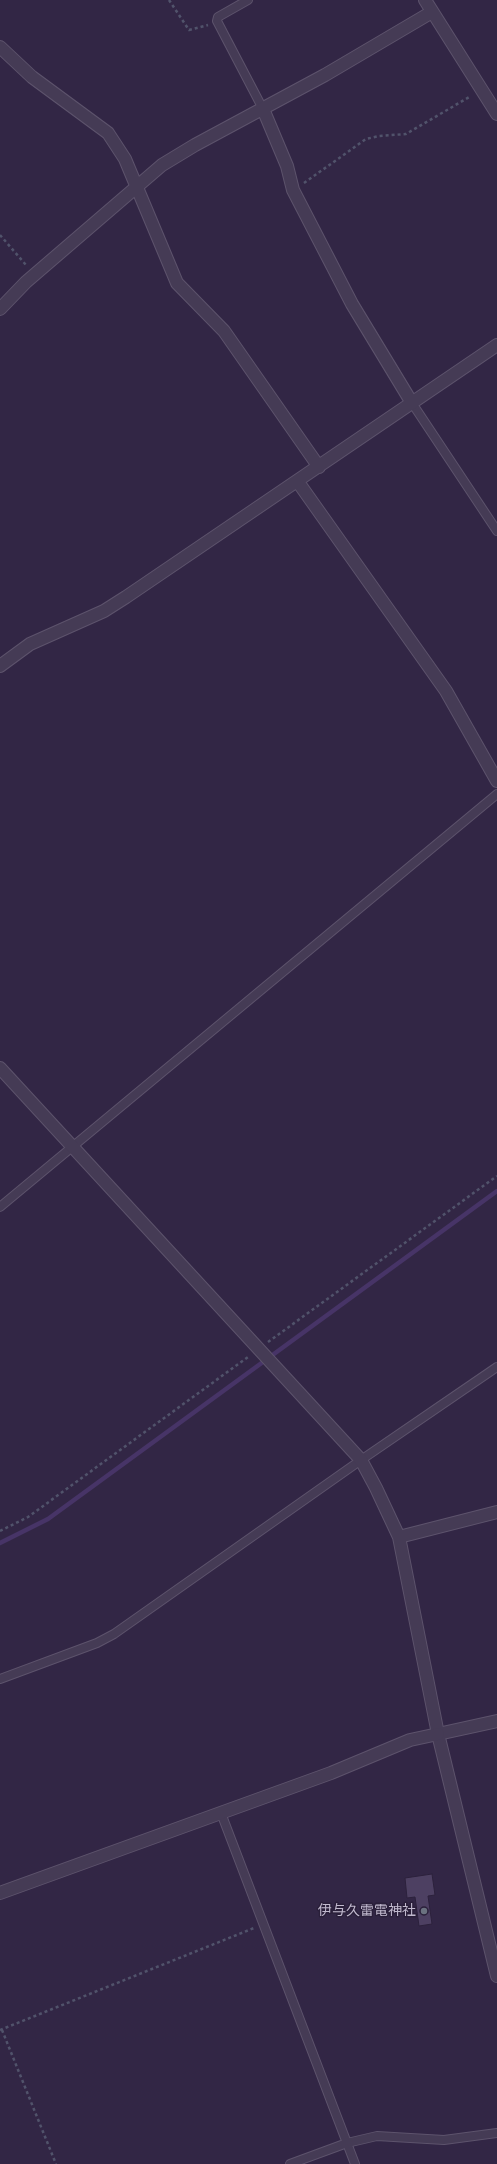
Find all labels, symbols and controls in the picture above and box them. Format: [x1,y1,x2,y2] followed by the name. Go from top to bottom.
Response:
[318,1903,416,1919] place label: 伊与久雷電神社
[419,1906,429,1916] marker: 伊与久雷電神社

